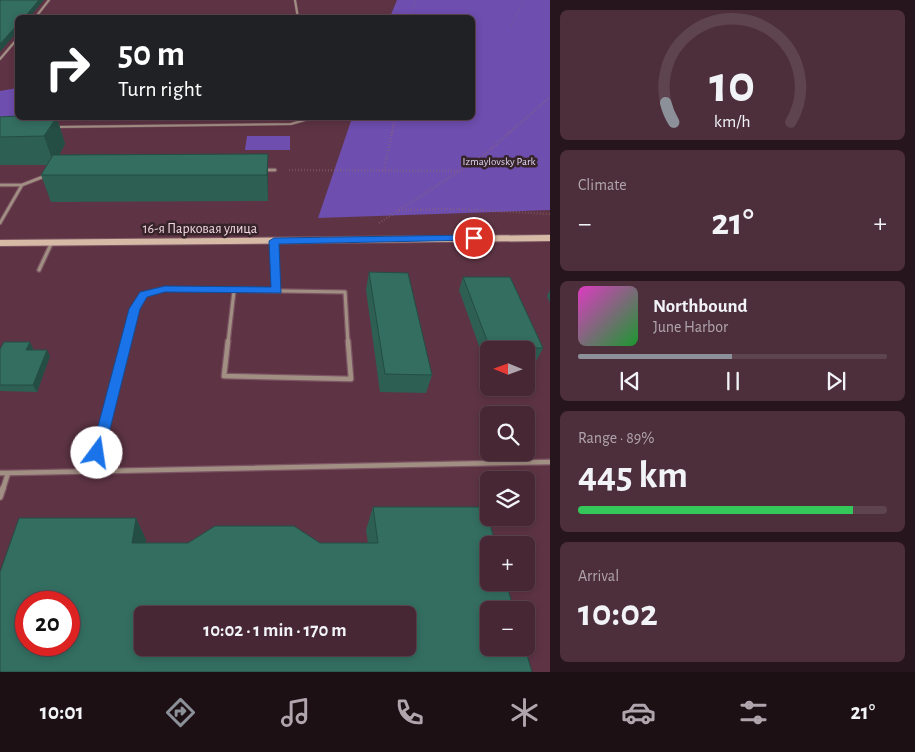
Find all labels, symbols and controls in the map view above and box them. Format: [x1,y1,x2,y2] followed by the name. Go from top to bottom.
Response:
[35,35,100,100] icon: right
[118,37,185,72] text: 50 m
[710,59,755,111] text: 10
[118,78,202,100] text: Turn right
[714,113,751,131] text: km/h
[462,156,536,167] park label: Izmaylovsky Park
[578,177,627,193] text: Climate
[711,204,754,242] text: 21°
[578,210,591,238] text: −
[874,210,887,238] text: +
[453,217,495,259] pin
[143,222,258,236] street label: 16-я Парковая улица
[460,224,488,252] icon: arrive
[653,297,748,316] text: Northbound
[653,319,728,335] text: June Harbor
[480,341,535,396] north arrow
[480,341,535,656] map controls
[616,367,644,395] icon: previous
[719,367,747,395] icon: pause
[822,367,850,395] icon: next
[480,406,535,461] button: search
[70,426,122,478] position arrow
[578,430,654,446] text: Range · 89%
[578,457,688,495] text: 445 km
[480,471,535,526] button: layers
[480,536,535,591] button: +
[578,568,619,584] text: Arrival
[15,591,80,656] speed limit sign: 20
[578,595,658,633] text: 10:02
[480,601,535,656] button: −
[203,621,347,640] text: 10:02 · 1 min · 170 m
[163,695,198,730] icon: directions
[278,695,313,730] icon: music
[392,695,427,730] icon: phone
[507,695,542,730] icon: climate
[621,695,656,730] icon: car
[736,695,771,730] icon: filters
[40,701,84,723] text: 10:01
[850,701,875,723] text: 21°

